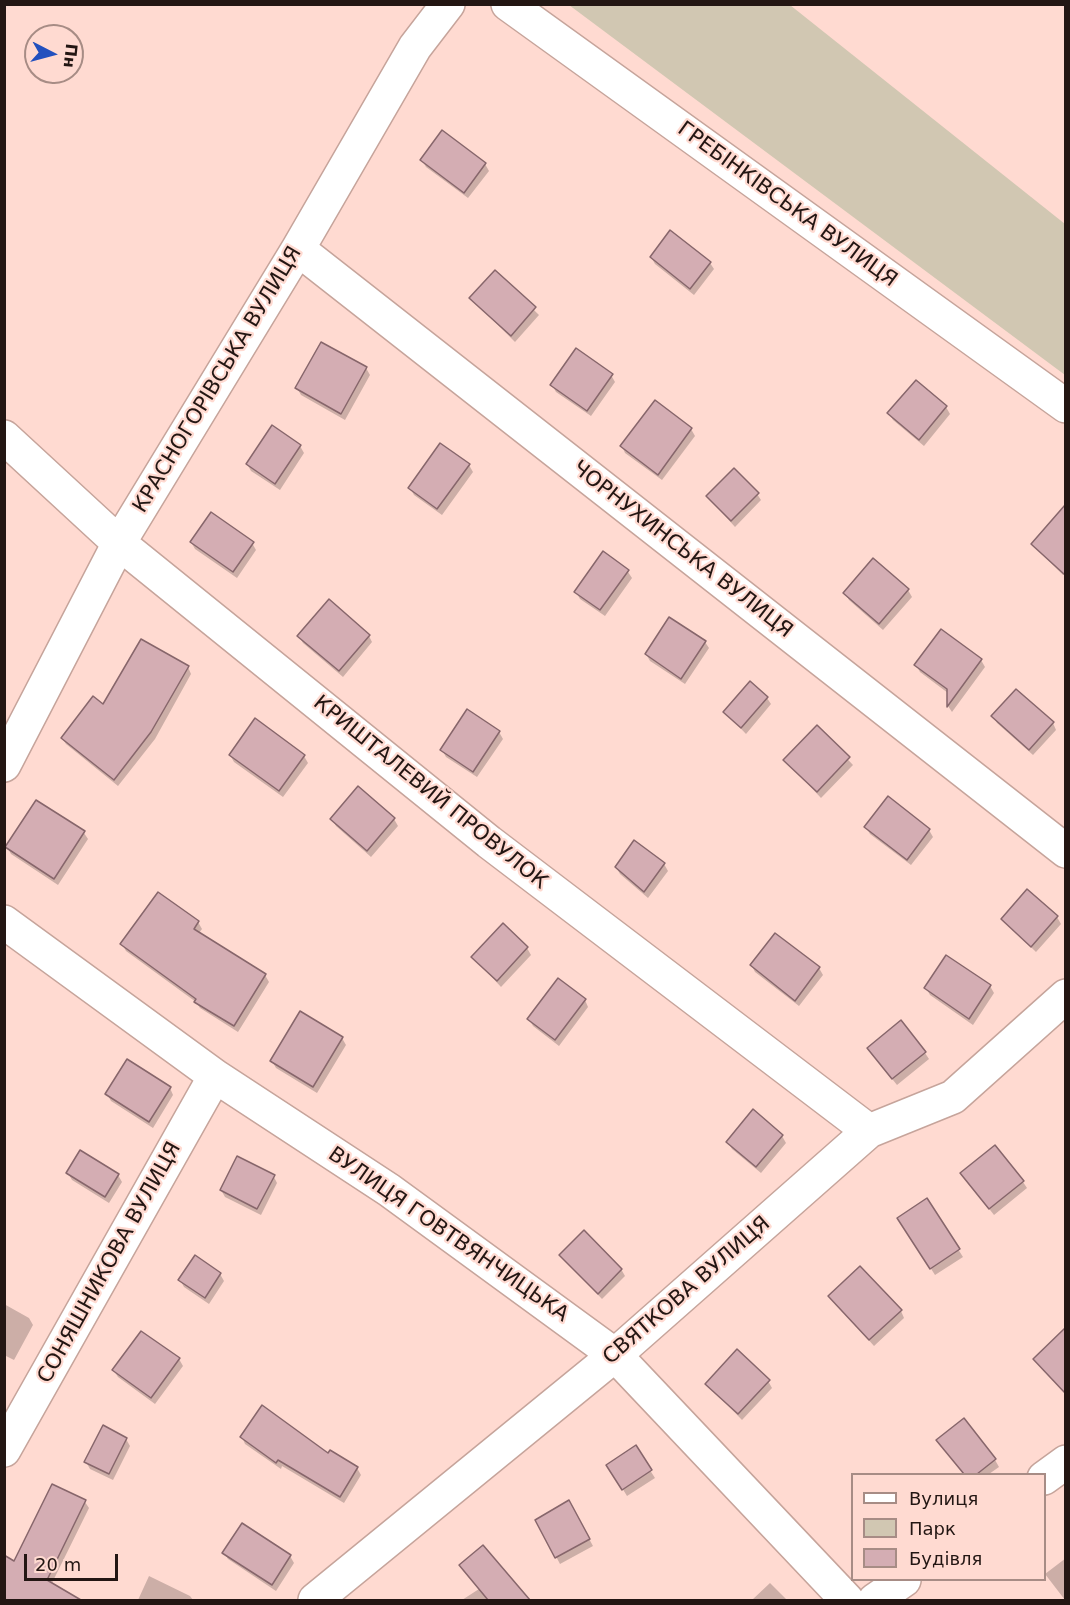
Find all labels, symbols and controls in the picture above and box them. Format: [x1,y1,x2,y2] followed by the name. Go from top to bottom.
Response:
[24,24,84,84] north arrow
[60,43,81,69] text: Пн
[672,117,902,293] street label: ГРЕБІНКІВСЬКА ВУЛИЦЯ
[128,242,308,518] street label: КРАСНОГОРІВСЬКА ВУЛИЦЯ
[567,456,797,644] street label: ЧОРНУХИНСЬКА ВУЛИЦЯ
[308,691,552,895] street label: КРИШТАЛЕВИЙ ПРОВУЛОК
[33,1138,187,1388] street label: СОНЯШНИКОВА ВУЛИЦЯ
[323,1142,573,1328] street label: ВУЛИЦЯ ГОВТВЯНЧИЦЬКА
[598,1212,776,1370] street label: СВЯТКОВА ВУЛИЦЯ
[851,1473,1046,1581] legend
[909,1488,978,1509] text: Вулиця
[909,1518,956,1539] text: Парк
[27,1542,122,1580] scale bar
[909,1548,982,1569] text: Будівля
[35,1554,81,1575] text: 20 m

